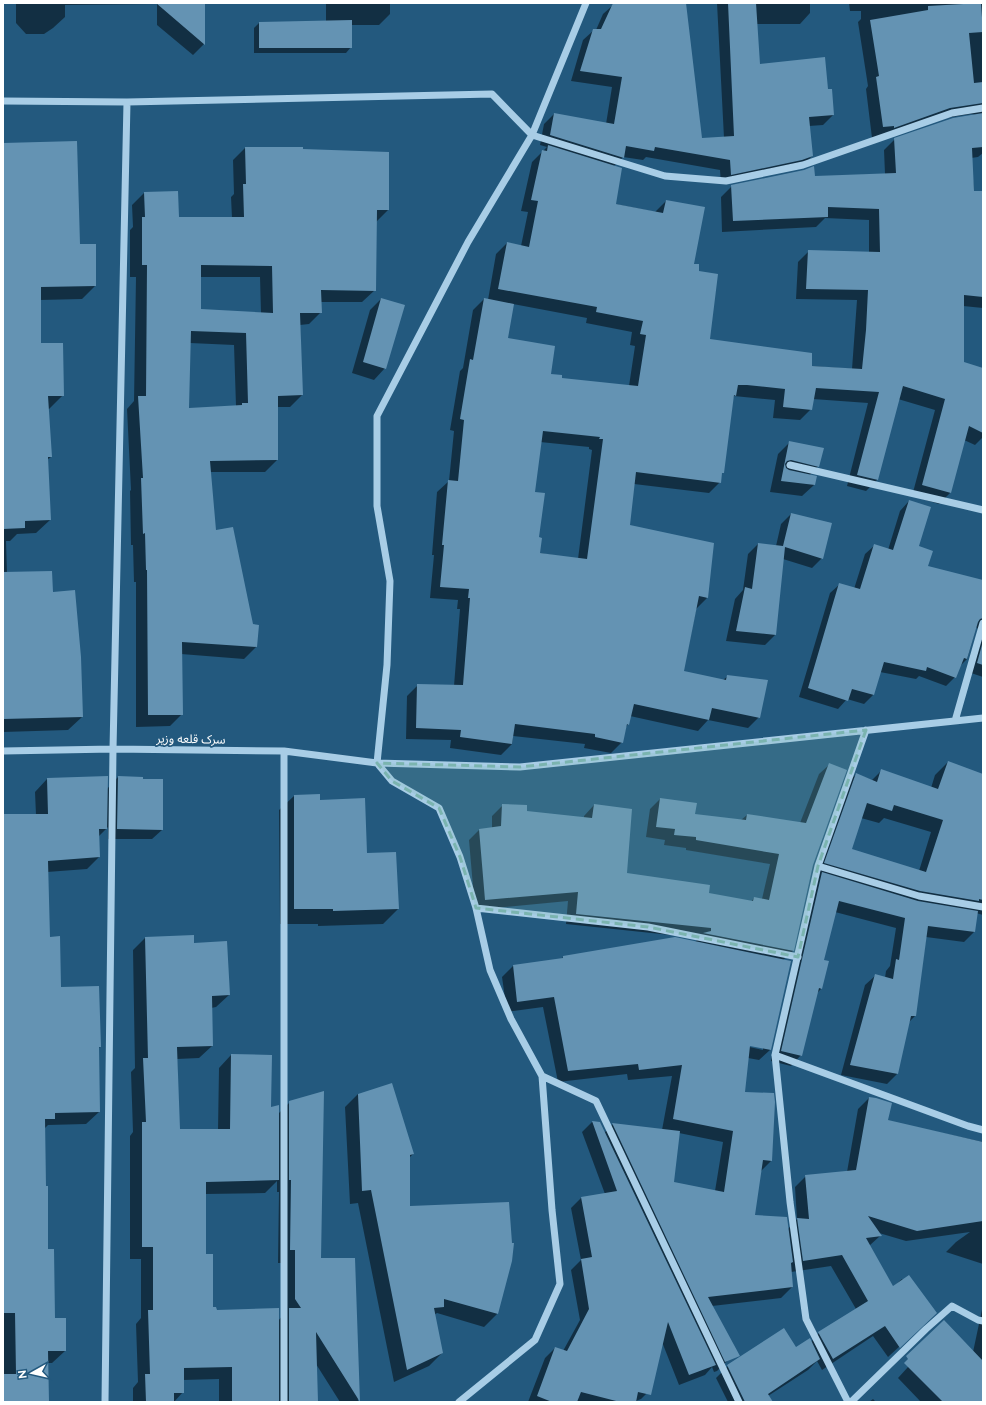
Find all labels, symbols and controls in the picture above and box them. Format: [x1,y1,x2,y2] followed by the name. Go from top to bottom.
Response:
[155,731,226,747] street label: سرک قلعه وزیر
[12,1353,52,1393] north arrow
[16,1369,30,1379] text: N

